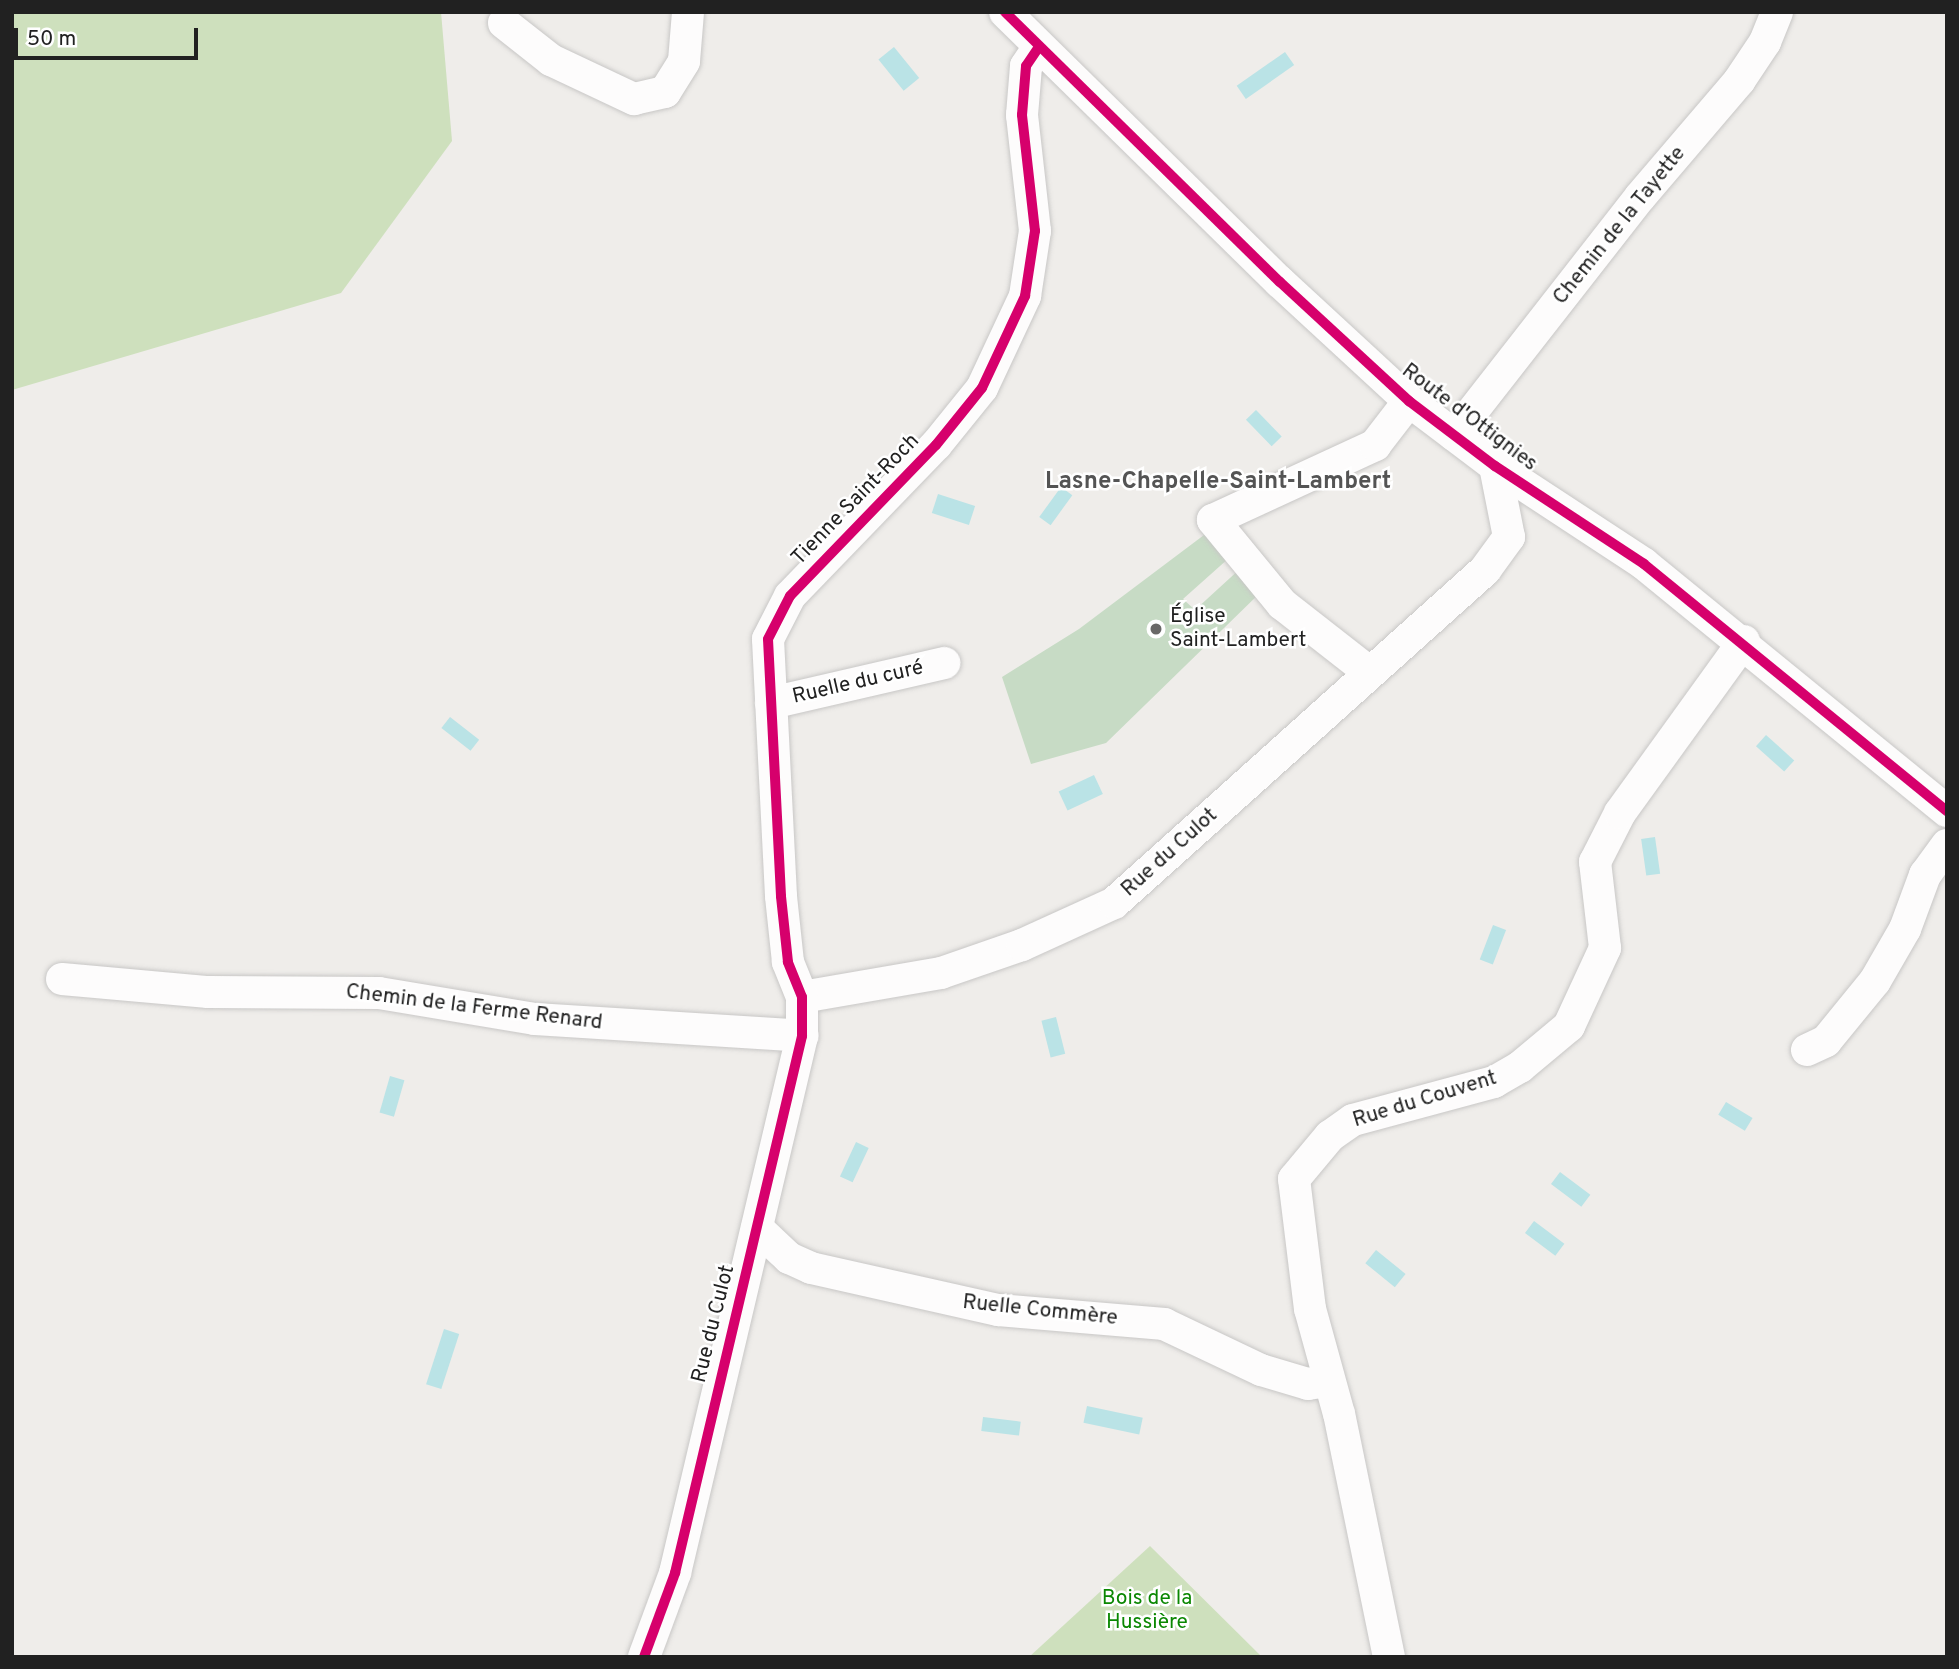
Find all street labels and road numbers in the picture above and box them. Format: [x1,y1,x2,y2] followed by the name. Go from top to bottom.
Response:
[1548,141,1692,311] street label: Chemin de la Tayette
[1396,359,1542,477] street label: Route d'Ottignies
[787,429,925,571] street label: Tienne Saint-Roch
[790,656,926,710] street label: Ruelle du curé
[1117,803,1223,903] street label: Rue du Culot
[344,980,604,1036] street label: Chemin de la Ferme Renard
[1350,1066,1500,1134] street label: Rue du Couvent
[687,1262,741,1386] street label: Rue du Culot
[961,1290,1119,1332] street label: Ruelle Commère

